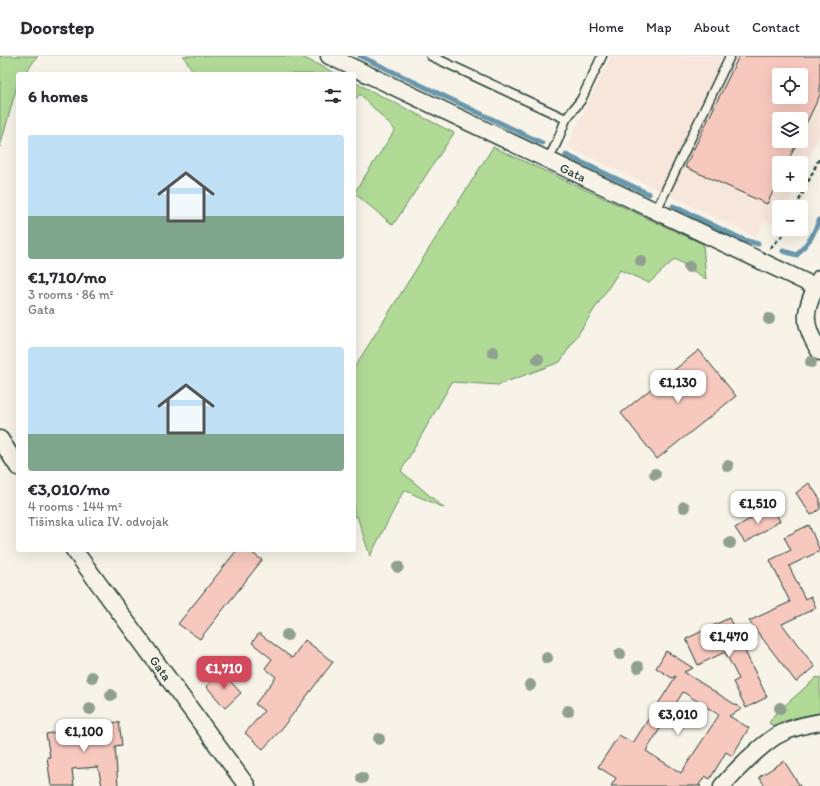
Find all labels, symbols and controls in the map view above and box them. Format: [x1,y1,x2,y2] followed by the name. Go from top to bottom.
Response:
[20,16,94,39] text: Doorstep
[589,19,624,36] text: Home
[646,19,672,36] text: Map
[694,19,730,36] text: About
[752,19,800,36] text: Contact
[772,68,808,236] map controls
[772,68,808,104] button: locate
[322,85,344,107] icon: filters
[28,86,88,106] text: 6 homes
[772,112,808,148] button: layers
[772,156,808,192] button: +
[557,160,589,185] street label: Gata
[150,161,222,233] icon: home
[772,200,808,236] button: −
[28,267,107,287] text: €1,710/mo
[28,287,114,302] text: 3 rooms · 86 m²
[28,302,55,317] text: Gata
[645,370,711,404] pin: €1,130
[150,373,222,445] icon: home
[659,375,697,390] text: €1,130
[28,479,110,499] text: €3,010/mo
[725,491,791,525] pin: €1,510
[739,496,777,511] text: €1,510
[28,499,122,514] text: 4 rooms · 144 m²
[28,514,169,529] text: Tišinska ulica IV. odvojak
[696,624,762,658] pin: €1,470
[710,629,748,644] text: €1,470
[147,653,175,684] street label: Gata
[191,656,257,690] pin: €1,710
[205,661,243,676] text: €1,710
[645,702,711,736] pin: €3,010
[658,707,698,722] text: €3,010
[51,719,117,753] pin: €1,100
[65,724,103,739] text: €1,100

